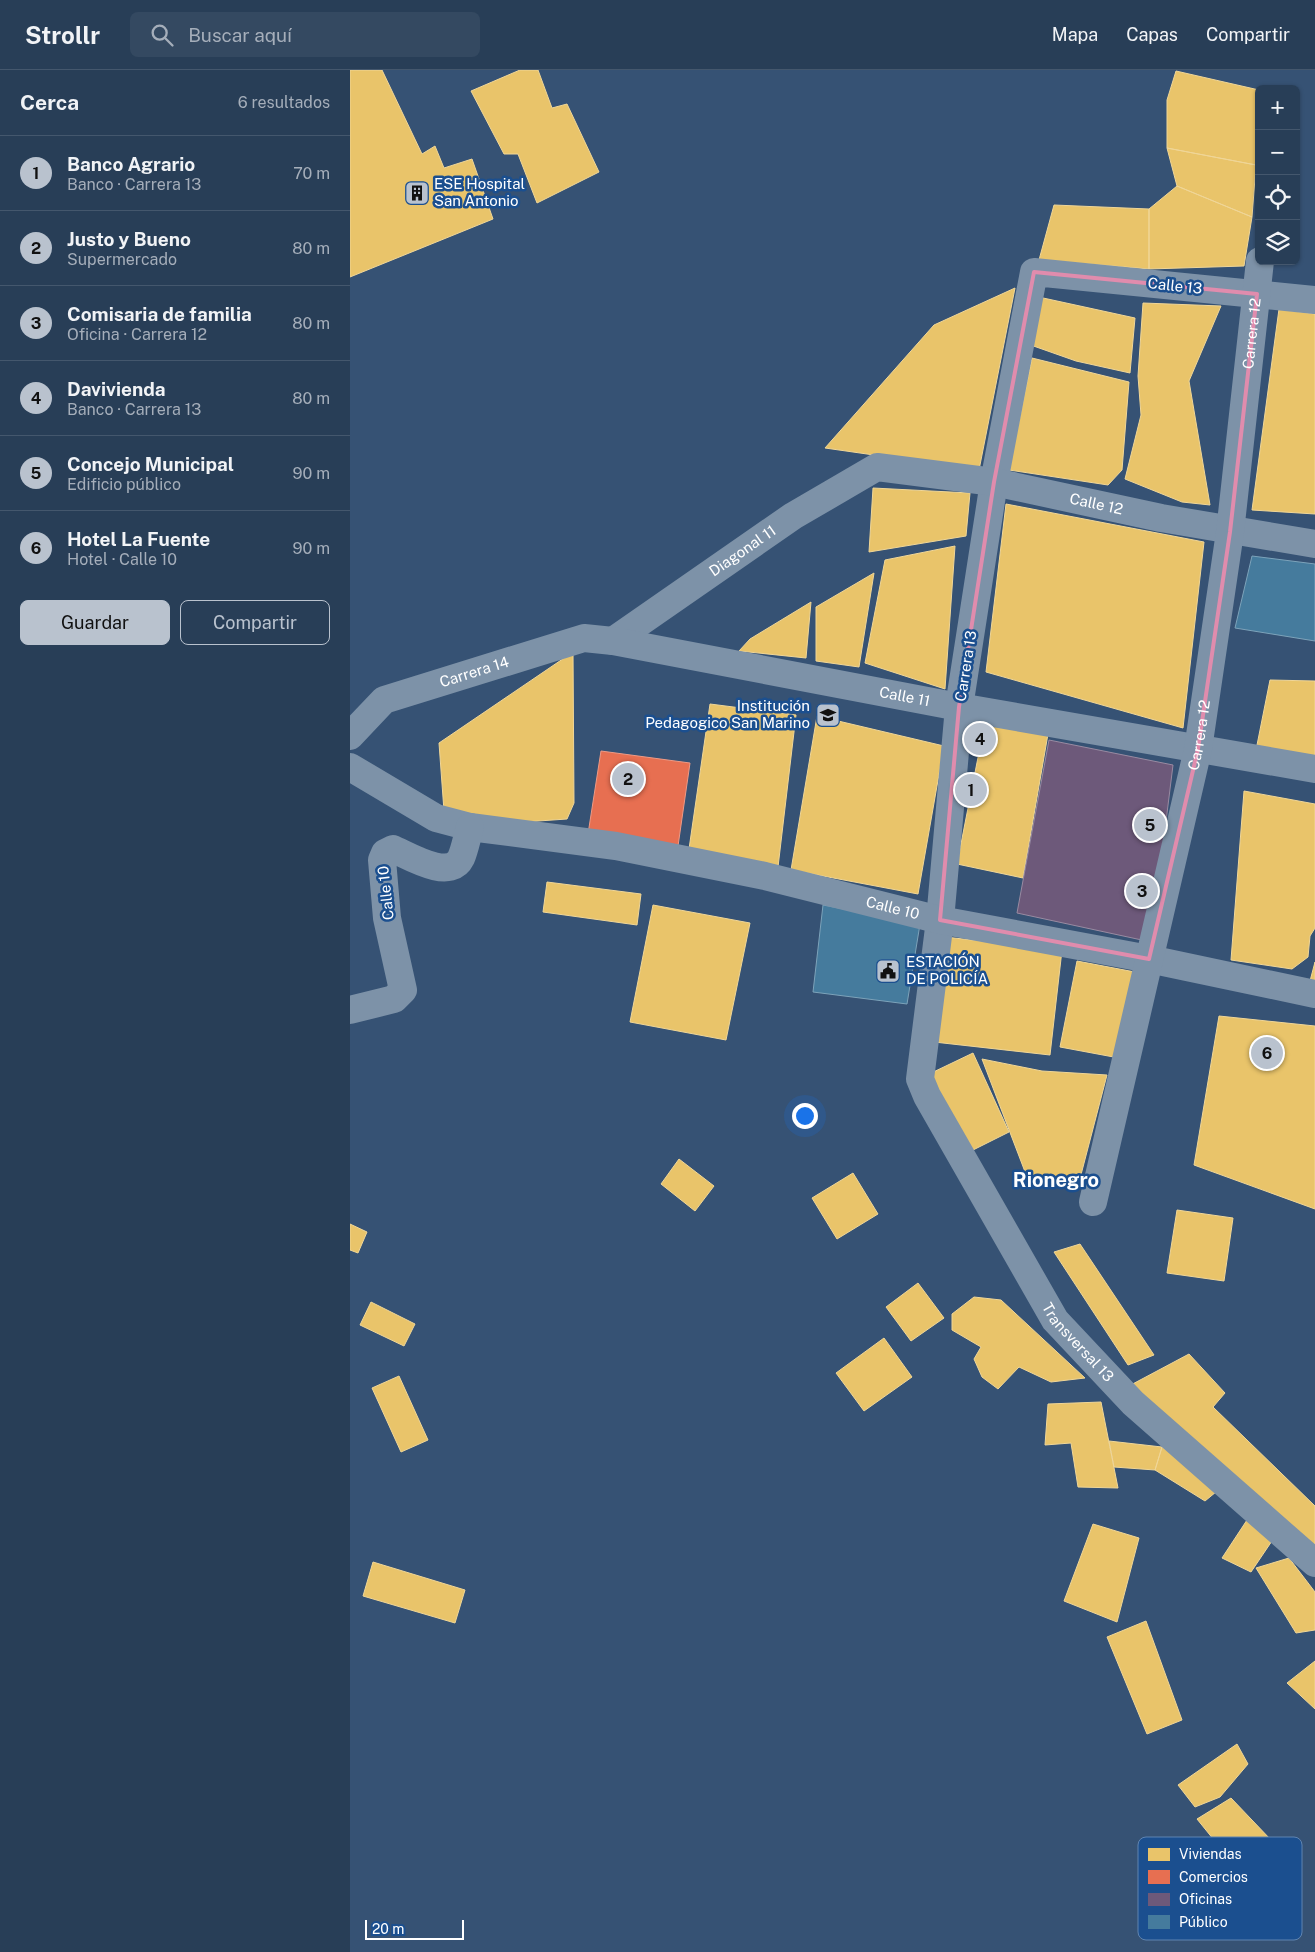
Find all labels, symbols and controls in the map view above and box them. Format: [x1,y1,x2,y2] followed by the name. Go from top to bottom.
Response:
[130,12,480,57] search box
[25,21,100,49] text: Strollr
[148,21,176,49] icon: search
[188,24,292,46] text: Buscar aquí
[1052,24,1098,45] text: Mapa
[1126,24,1178,45] text: Capas
[1206,24,1290,45] text: Compartir
[1255,85,1300,265] map controls
[1255,85,1300,130] button: +
[20,90,79,115] text: Cerca
[238,93,330,112] text: 6 resultados
[1255,130,1300,175] button: −
[67,153,195,175] text: Banco Agrario
[33,164,39,183] text: 1
[293,164,330,183] text: 70 m
[67,175,201,194] text: Banco · Carrera 13
[434,175,525,209] place label: ESE Hospital San Antonio
[1255,175,1300,220] button: locate
[404,180,430,206] building icon: ESE Hospital San Antonio
[1255,220,1300,265] button: layers
[67,228,191,250] text: Justo y Bueno
[31,239,41,258] text: 2
[292,239,330,258] text: 80 m
[67,250,177,269] text: Supermercado
[1147,274,1203,297] street label: Calle 13
[1239,297,1264,370] street label: Carrera 12
[67,303,252,325] text: Comisaria de familia
[31,314,41,333] text: 3
[292,314,330,333] text: 80 m
[67,325,207,344] text: Oficina · Carrera 12
[67,378,166,400] text: Davivienda
[31,389,41,408] text: 4
[292,389,330,408] text: 80 m
[67,400,201,419] text: Banco · Carrera 13
[67,453,234,475] text: Concejo Municipal
[31,464,41,483] text: 5
[293,464,330,483] text: 90 m
[67,475,181,494] text: Edificio público
[1068,490,1125,518] street label: Calle 12
[706,521,779,580] street label: Diagonal 11
[67,528,210,550] text: Hotel La Fuente
[31,539,41,558] text: 6
[293,539,330,558] text: 90 m
[67,550,177,569] text: Hotel · Calle 10
[20,600,170,645] button: Guardar
[180,600,330,645] button: Compartir
[952,629,980,703] street label: Carrera 13
[437,653,511,690] street label: Carrera 14
[878,683,932,709] street label: Calle 11
[645,697,810,731] place label: Institución Pedagogico San Marino
[1184,699,1213,772] street label: Carrera 12
[815,702,841,728] school or university icon: Institución Pedagogico San Marino
[964,720,996,758] pin: 4
[612,760,644,798] pin: 2
[955,771,987,809] pin: 1
[1134,806,1166,844] pin: 5
[374,865,397,921] street label: Calle 10
[1126,872,1158,910] pin: 3
[864,893,921,922] street label: Calle 10
[906,952,988,987] place label: ESTACIÓN DE POLICÍA
[875,958,901,984] public building icon: ESTACIÓN DE POLICÍA
[1251,1034,1283,1072] pin: 6
[792,1103,818,1129] your location
[1013,1168,1099,1192] district label: Rionegro
[1039,1300,1117,1385] street label: Transversal 13
[1138,1837,1302,1940] legend
[1179,1846,1242,1862] text: Viviendas
[1179,1869,1248,1885] text: Comercios
[1179,1891,1232,1907] text: Oficinas
[1179,1914,1228,1930] text: Público
[365,1917,464,1940] scale bar
[372,1921,404,1937] text: 20 m

